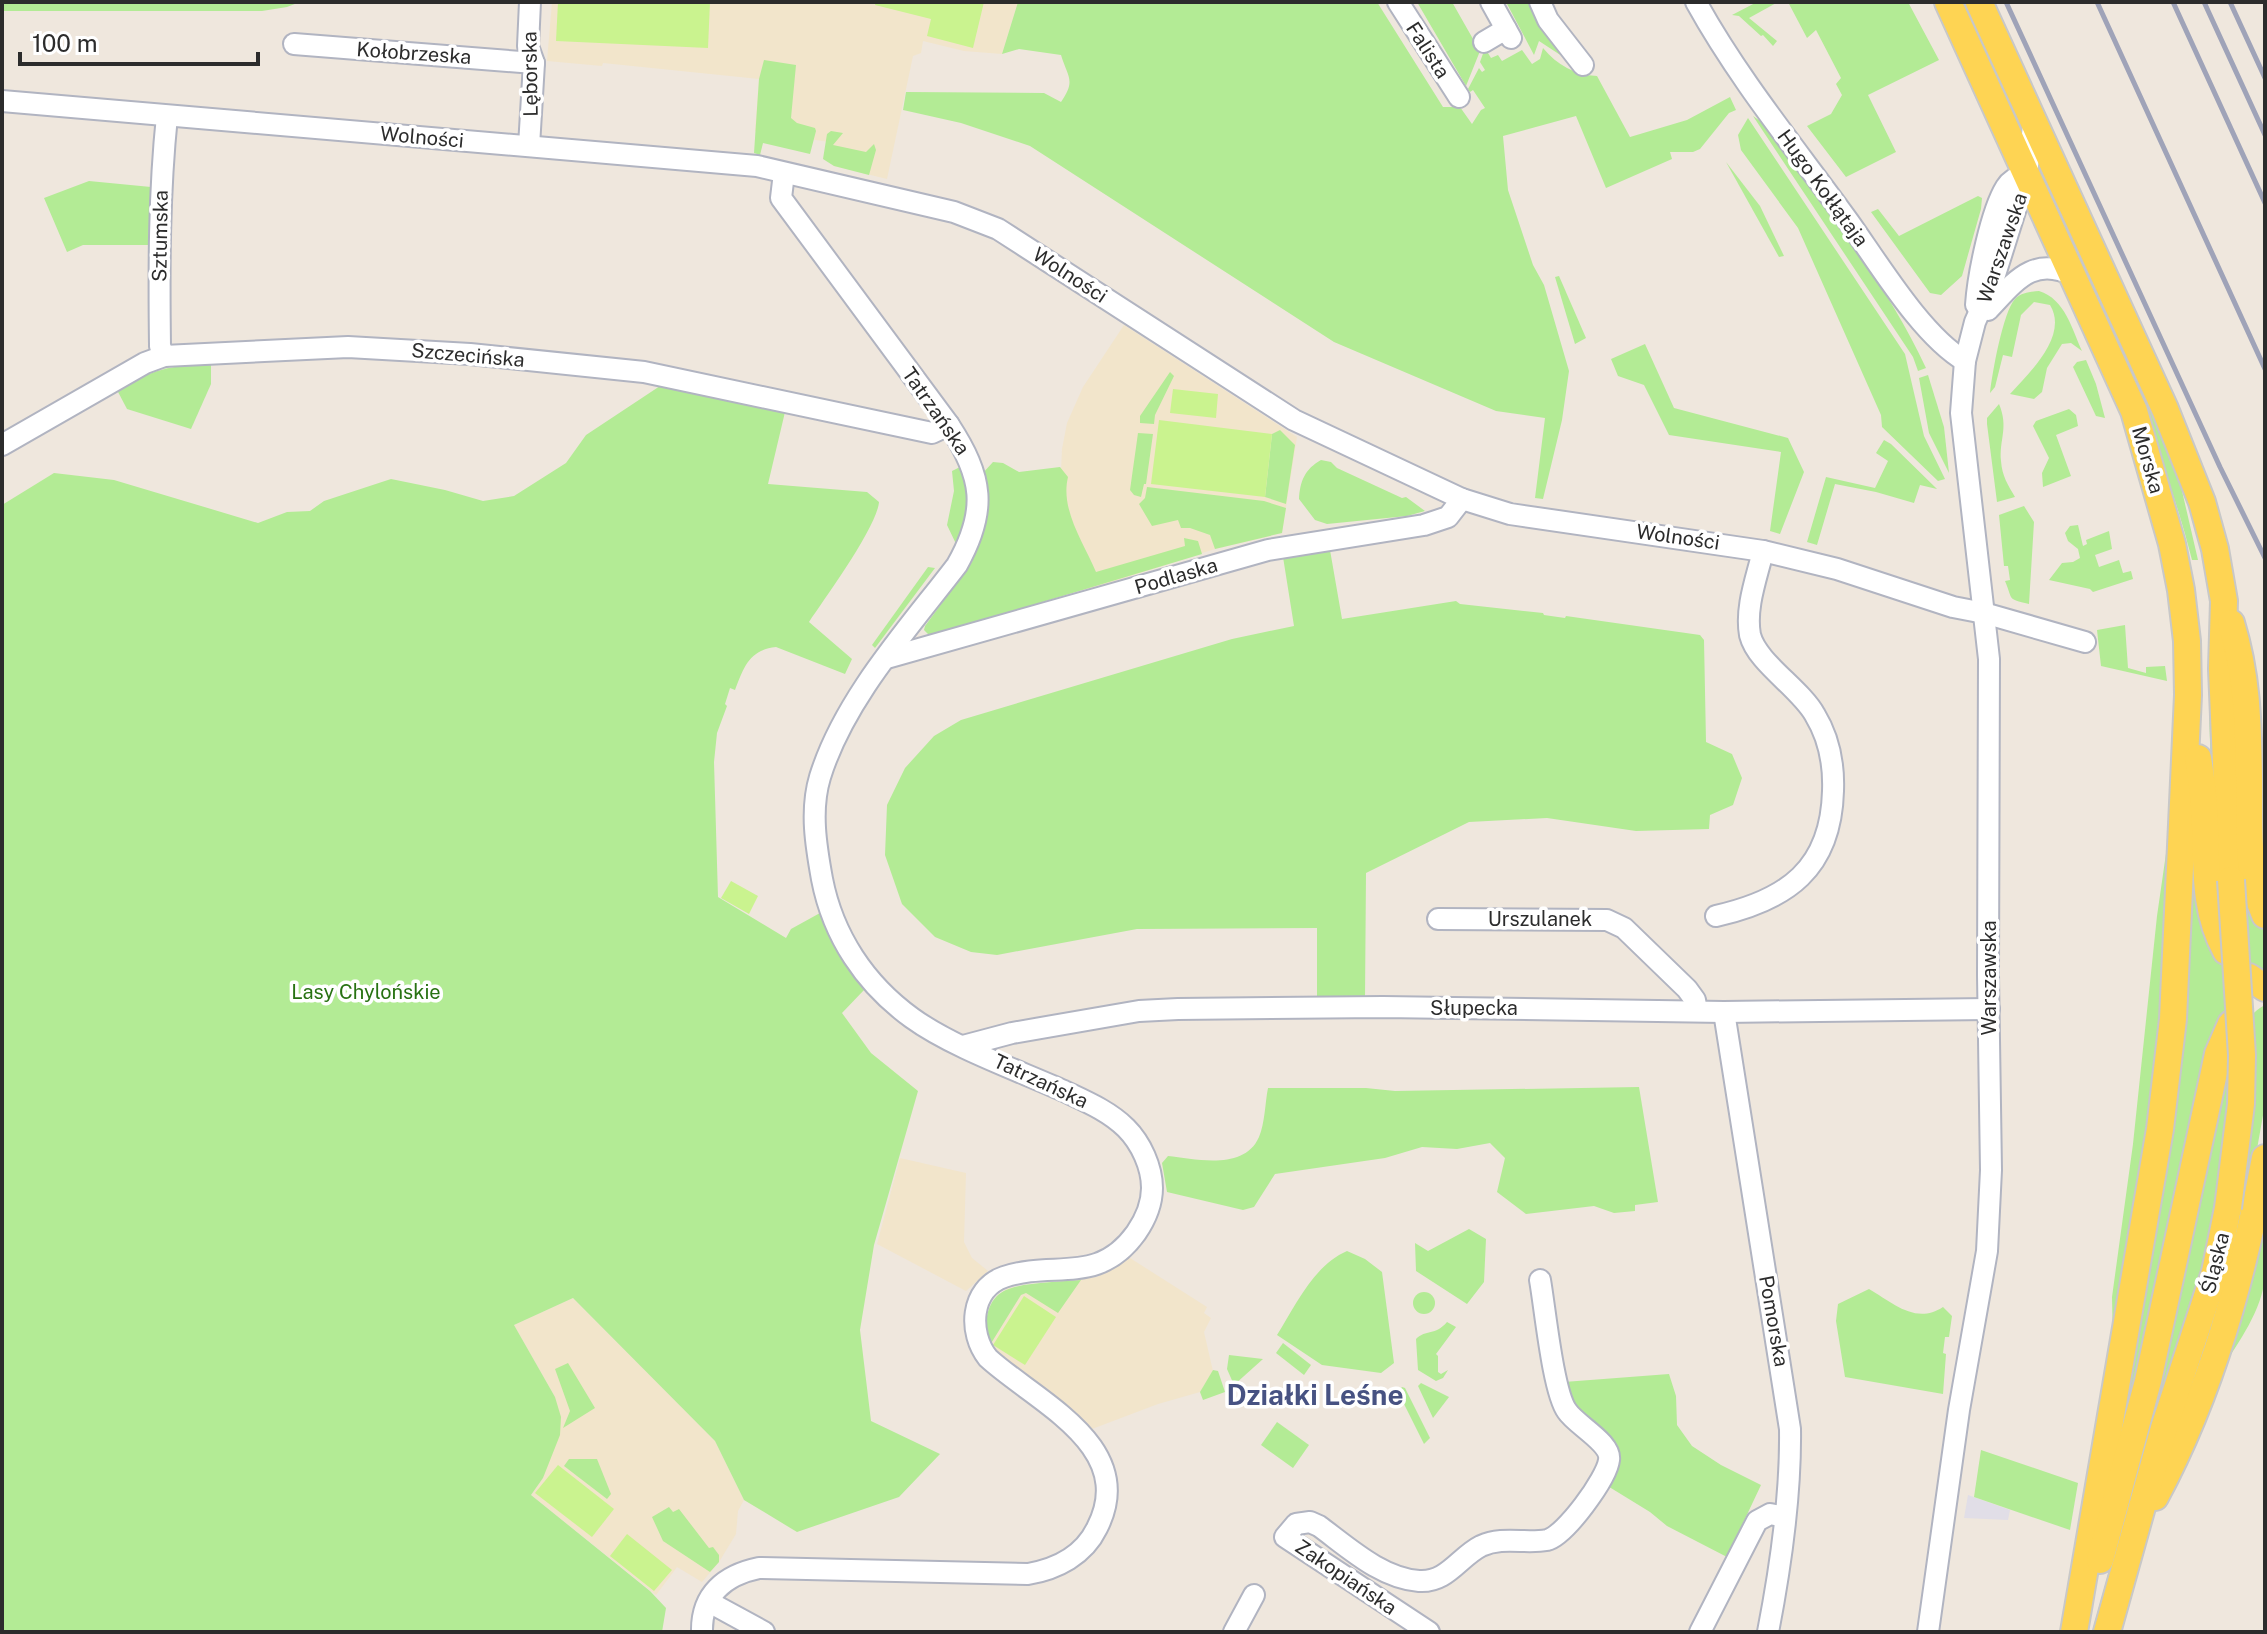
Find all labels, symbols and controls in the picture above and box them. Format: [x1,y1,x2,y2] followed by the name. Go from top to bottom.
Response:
[20,16,258,66] scale bar
[1401,17,1455,83] street label: Falista
[32,29,98,57] text: 100 m
[517,31,543,117] street label: Lęborska
[356,37,472,69] street label: Kołobrzeska
[379,121,465,153] street label: Wolności
[1772,125,1874,251] street label: Hugo Kołłątaja
[147,190,173,282] street label: Sztumska
[1972,190,2032,306] street label: Warszawska
[1028,242,1112,308] street label: Wolności
[410,338,526,372] street label: Szczecińska
[897,363,975,459] street label: Tatrzańska
[2127,424,2169,496] street label: Morska
[1635,519,1721,555] street label: Wolności
[1132,553,1220,599] street label: Podlaska
[1488,907,1592,931] street label: Urszulanek
[1977,920,2001,1036] street label: Warszawska
[291,980,441,1004] park label: Lasy Chylońskie
[1430,996,1518,1020] street label: Słupecka
[990,1049,1092,1113] street label: Tatrzańska
[2195,1230,2234,1296] street label: Śląska
[1754,1273,1794,1369] street label: Pomorska
[1226,1378,1404,1411] district label: Działki Leśne
[1291,1534,1401,1620] street label: Zakopiańska

